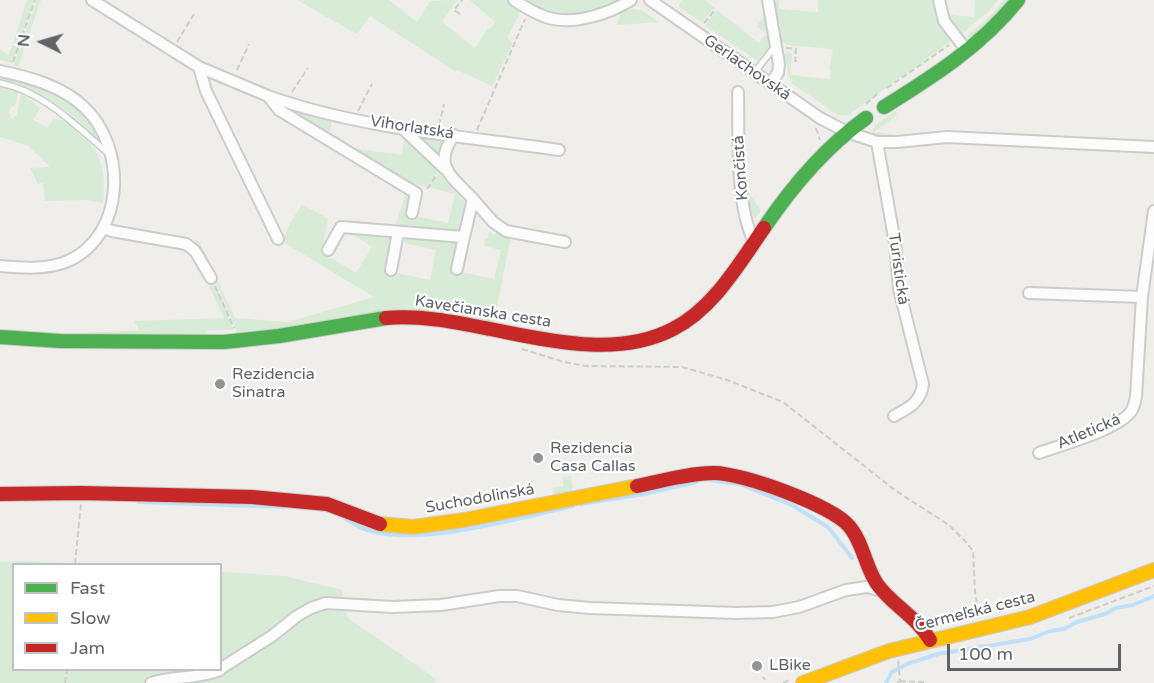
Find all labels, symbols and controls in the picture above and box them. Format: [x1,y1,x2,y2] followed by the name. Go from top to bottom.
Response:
[12,12,72,72] north arrow
[700,31,794,105] street label: Gerlachovská
[14,33,35,48] text: N
[369,112,455,144] street label: Vihorlatská
[729,135,753,201] street label: Končistá
[883,232,913,306] street label: Turistická
[413,292,553,332] street label: Kavečianska cesta
[232,365,315,403] place label: Rezidencia Sinatra
[213,377,227,391] marker: Rezidencia Sinatra
[1054,410,1124,454] street label: Atletická
[550,439,636,477] place label: Rezidencia Casa Callas
[531,451,545,465] marker: Rezidencia Casa Callas
[424,480,536,518] street label: Suchodolinská
[12,563,222,671] legend
[70,577,105,599] text: Fast
[913,588,1037,636] street label: Čermeľská cesta
[70,607,111,629] text: Slow
[950,632,1124,670] scale bar
[70,637,105,659] text: Jam
[958,643,1013,665] text: 100 m
[769,656,811,676] place label: LBike
[750,659,764,673] marker: LBike

